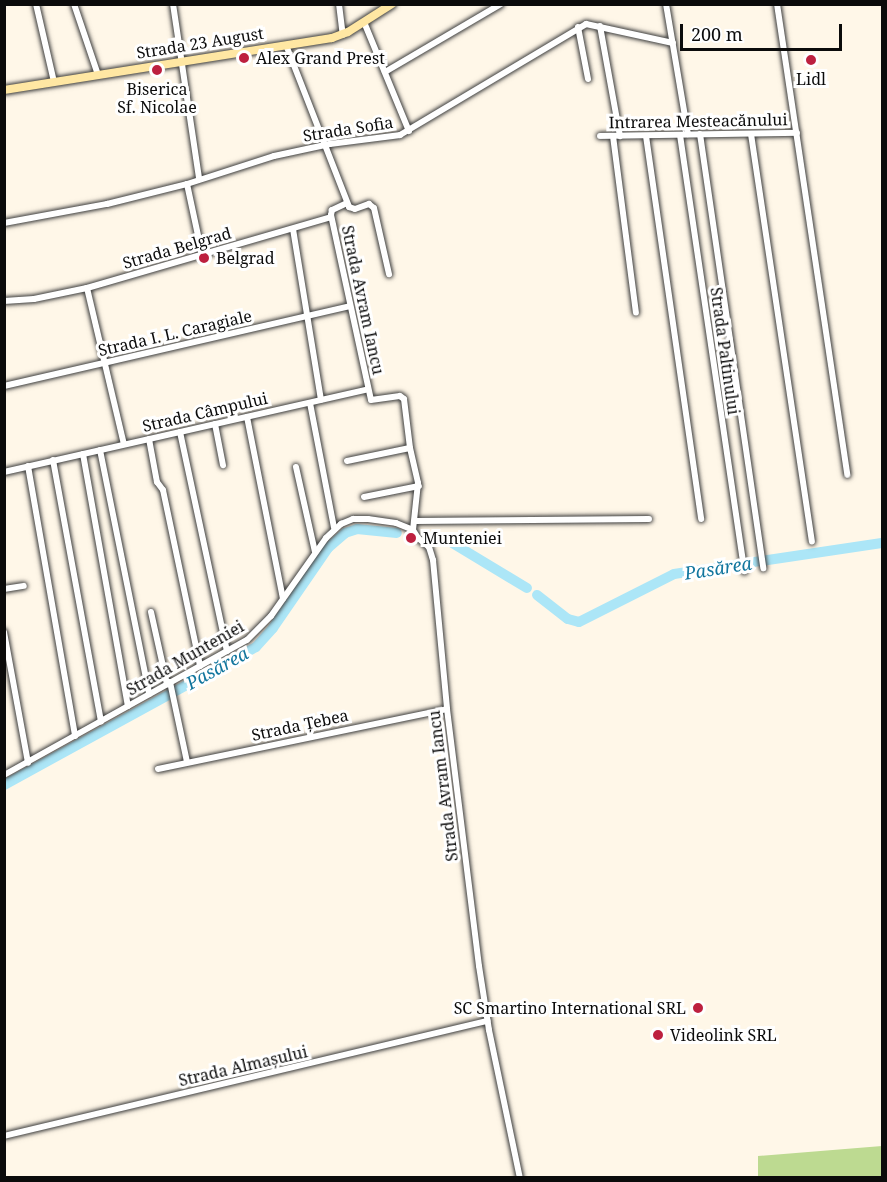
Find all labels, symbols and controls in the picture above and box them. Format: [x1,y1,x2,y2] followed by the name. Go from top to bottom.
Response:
[683,12,845,50] scale bar
[691,22,743,46] text: 200 m
[135,23,265,63] street label: Strada 23 August
[256,48,385,68] place label: Alex Grand Prest
[237,51,251,65] marker: Alex Grand Prest
[804,53,818,67] marker: Lidl
[150,63,164,77] marker: Biserica Sf. Nicolae
[796,69,826,89] place label: Lidl
[117,79,197,117] place label: Biserica Sf. Nicolae
[608,110,788,132] street label: Intrarea Mesteacănului
[302,112,394,146] street label: Strada Sofia
[120,223,234,273] street label: Strada Belgrad
[338,224,388,376] street label: Strada Avram Iancu
[216,248,275,268] place label: Belgrad
[197,251,211,265] marker: Belgrad
[707,286,743,416] street label: Strada Paltinului
[96,306,254,360] street label: Strada I. L. Caragiale
[141,388,269,436] street label: Strada Câmpului
[423,528,502,548] place label: Munteniei
[404,531,418,545] marker: Munteniei
[683,552,753,584] water label: Pasărea
[123,617,247,699] street label: Strada Munteniei
[182,642,252,694] water label: Pasărea
[250,705,350,745] street label: Strada Țebea
[424,709,462,863] street label: Strada Avram Iancu
[454,998,686,1018] place label: SC Smartino International SRL
[691,1001,705,1015] marker: SC Smartino International SRL
[670,1025,777,1045] place label: Videolink SRL
[651,1028,665,1042] marker: Videolink SRL
[177,1042,309,1090] street label: Strada Almașului

